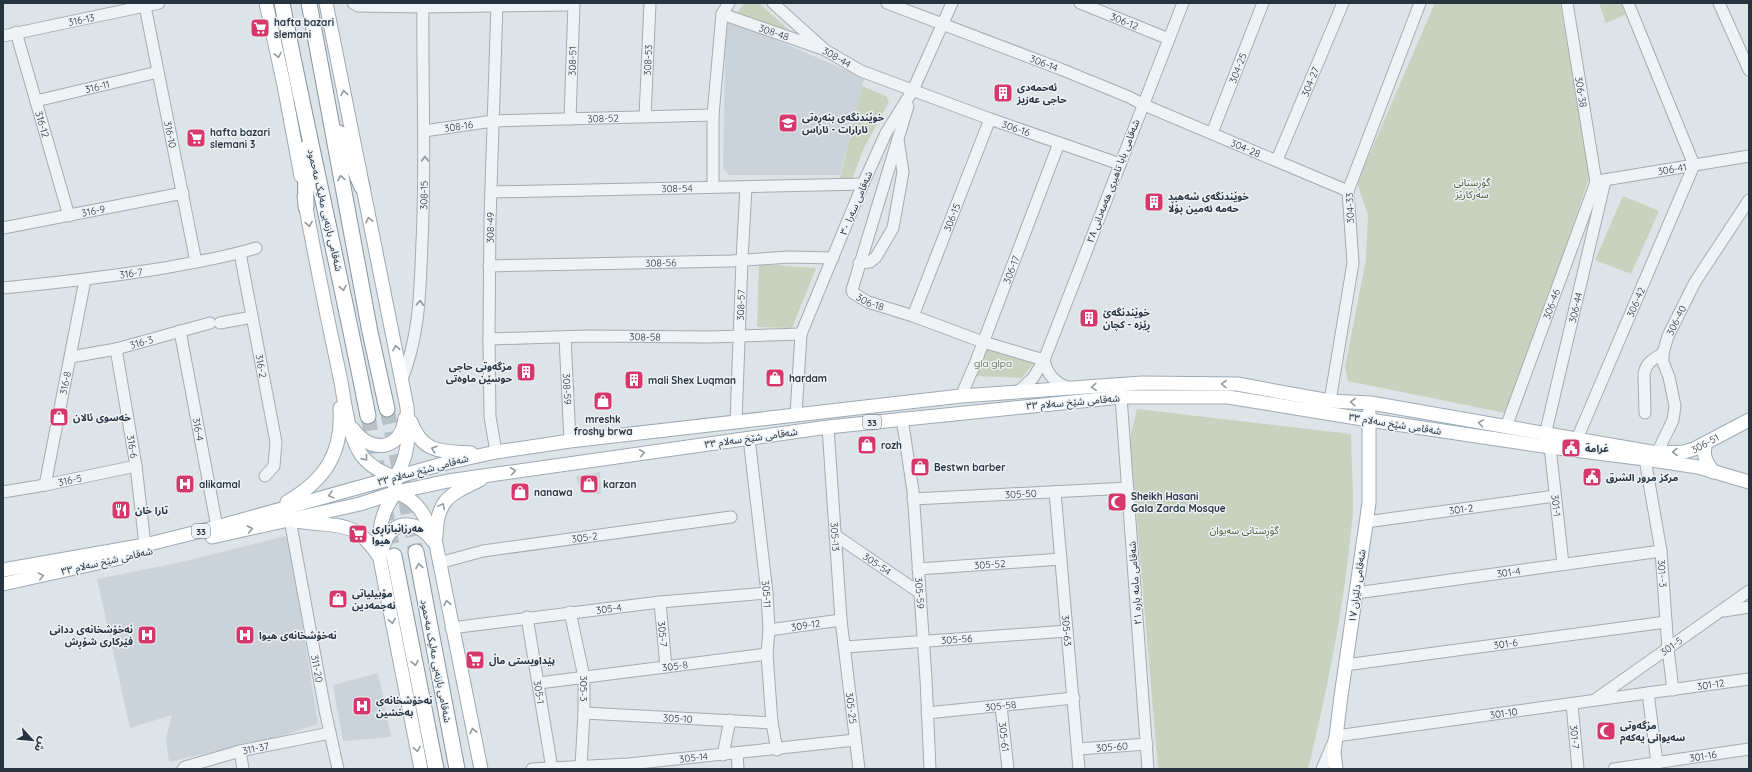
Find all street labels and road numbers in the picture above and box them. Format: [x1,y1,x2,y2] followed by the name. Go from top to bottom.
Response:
[1108,9,1141,33] street label: 306-12
[67,10,96,29] street label: 316-13
[757,21,791,43] street label: 308-48
[640,44,655,76] street label: 308-53
[820,44,854,70] street label: 308-44
[565,46,579,76] street label: 308-51
[1028,51,1060,74] street label: 306-14
[1226,51,1249,85] street label: 304-25
[1298,65,1322,98] street label: 304-27
[1572,76,1590,108] street label: 306-38
[84,77,111,96] street label: 316-11
[33,109,53,139] street label: 316-12
[587,111,620,125] street label: 308-52
[443,117,475,135] street label: 308-16
[1000,117,1033,139] street label: 306-16
[1083,117,1143,245] street label: شەقامی بابا تاهیری هەمەدانی ٢٨
[162,120,180,149] street label: 316-10
[1229,136,1263,160] street label: 304-28
[305,148,345,273] street label: شەقامی بازنەیی مەلیک مەحمود
[1656,160,1688,178] street label: 306-41
[837,169,875,237] street label: شەقامی سەرا ٣٠
[417,181,430,210] street label: 308-15
[661,181,693,195] street label: 308-54
[1343,192,1357,224] street label: 304-33
[940,201,963,233] street label: 306-15
[80,202,107,219] street label: 316-9
[483,211,497,243] street label: 308-49
[1000,254,1022,285] street label: 306-17
[645,256,677,269] street label: 308-56
[119,265,144,281] street label: 316-7
[1623,285,1648,319] street label: 306-42
[1540,287,1563,321] street label: 306-46
[733,289,747,321] street label: 308-57
[854,290,886,313] street label: 306-18
[1565,291,1585,324] street label: 306-44
[1663,303,1689,337] street label: 306-40
[629,330,661,343] street label: 308-58
[128,333,154,351] street label: 316-3
[253,353,270,379] street label: 316-2
[56,370,74,396] street label: 316-8
[560,373,575,405] street label: 308-59
[1026,391,1121,415] street label: شەقامی شێخ سەلام ٣٣
[1347,410,1442,440] street label: شەقامی شێخ سەلام ٣٣
[863,415,881,429] road number: 33
[190,416,207,442] street label: 316-4
[704,425,799,453] street label: شەقامی شێخ سەلام ٣٣
[1689,431,1721,456] street label: 306-51
[124,434,141,460] street label: 316-6
[376,452,471,490] street label: شەقامی شێخ سەلام ٣٣
[57,471,83,489] street label: 316-5
[1005,486,1037,501] street label: 305-50
[1549,494,1564,517] street label: 301-1
[1448,501,1475,517] street label: 301-2
[828,522,843,552] street label: 305-13
[192,524,210,538] road number: 33
[571,529,599,545] street label: 305-2
[1126,541,1144,625] street label: شەقامی مامە یارە ٢١
[60,544,155,580] street label: شەقامی شێخ سەلام ٣٣
[1345,548,1369,623] street label: شەقامی دلێران ١٧
[861,550,894,578] street label: 305-54
[974,556,1006,572] street label: 305-52
[1655,559,1670,588] street label: 301--3
[1496,564,1521,580] street label: 301-4
[912,577,928,610] street label: 305-59
[759,580,774,608] street label: 305-11
[418,598,454,724] street label: شەقامی بازنەیی مەلیک مەحمود
[595,600,622,616] street label: 305-4
[1059,614,1075,647] street label: 305-63
[790,616,822,633] street label: 309-12
[655,620,671,647] street label: 305-7
[941,631,973,647] street label: 305-56
[1658,634,1685,658] street label: 301-5
[1493,635,1519,652] street label: 301-6
[308,654,326,684] street label: 311-20
[661,658,689,674] street label: 305-8
[578,676,591,701] street label: 305-3
[1696,676,1726,693] street label: 301-12
[531,679,548,705] street label: 305-1
[843,691,860,724] street label: 305-25
[984,697,1017,714] street label: 305-58
[1489,705,1518,721] street label: 301-10
[663,711,693,725] street label: 305-10
[996,721,1013,752] street label: 305-61
[1567,724,1583,749] street label: 301-7
[241,739,270,757] street label: 311-37
[1096,739,1128,754] street label: 305-60
[1689,747,1718,764] street label: 301-16
[678,749,709,765] street label: 305-14

